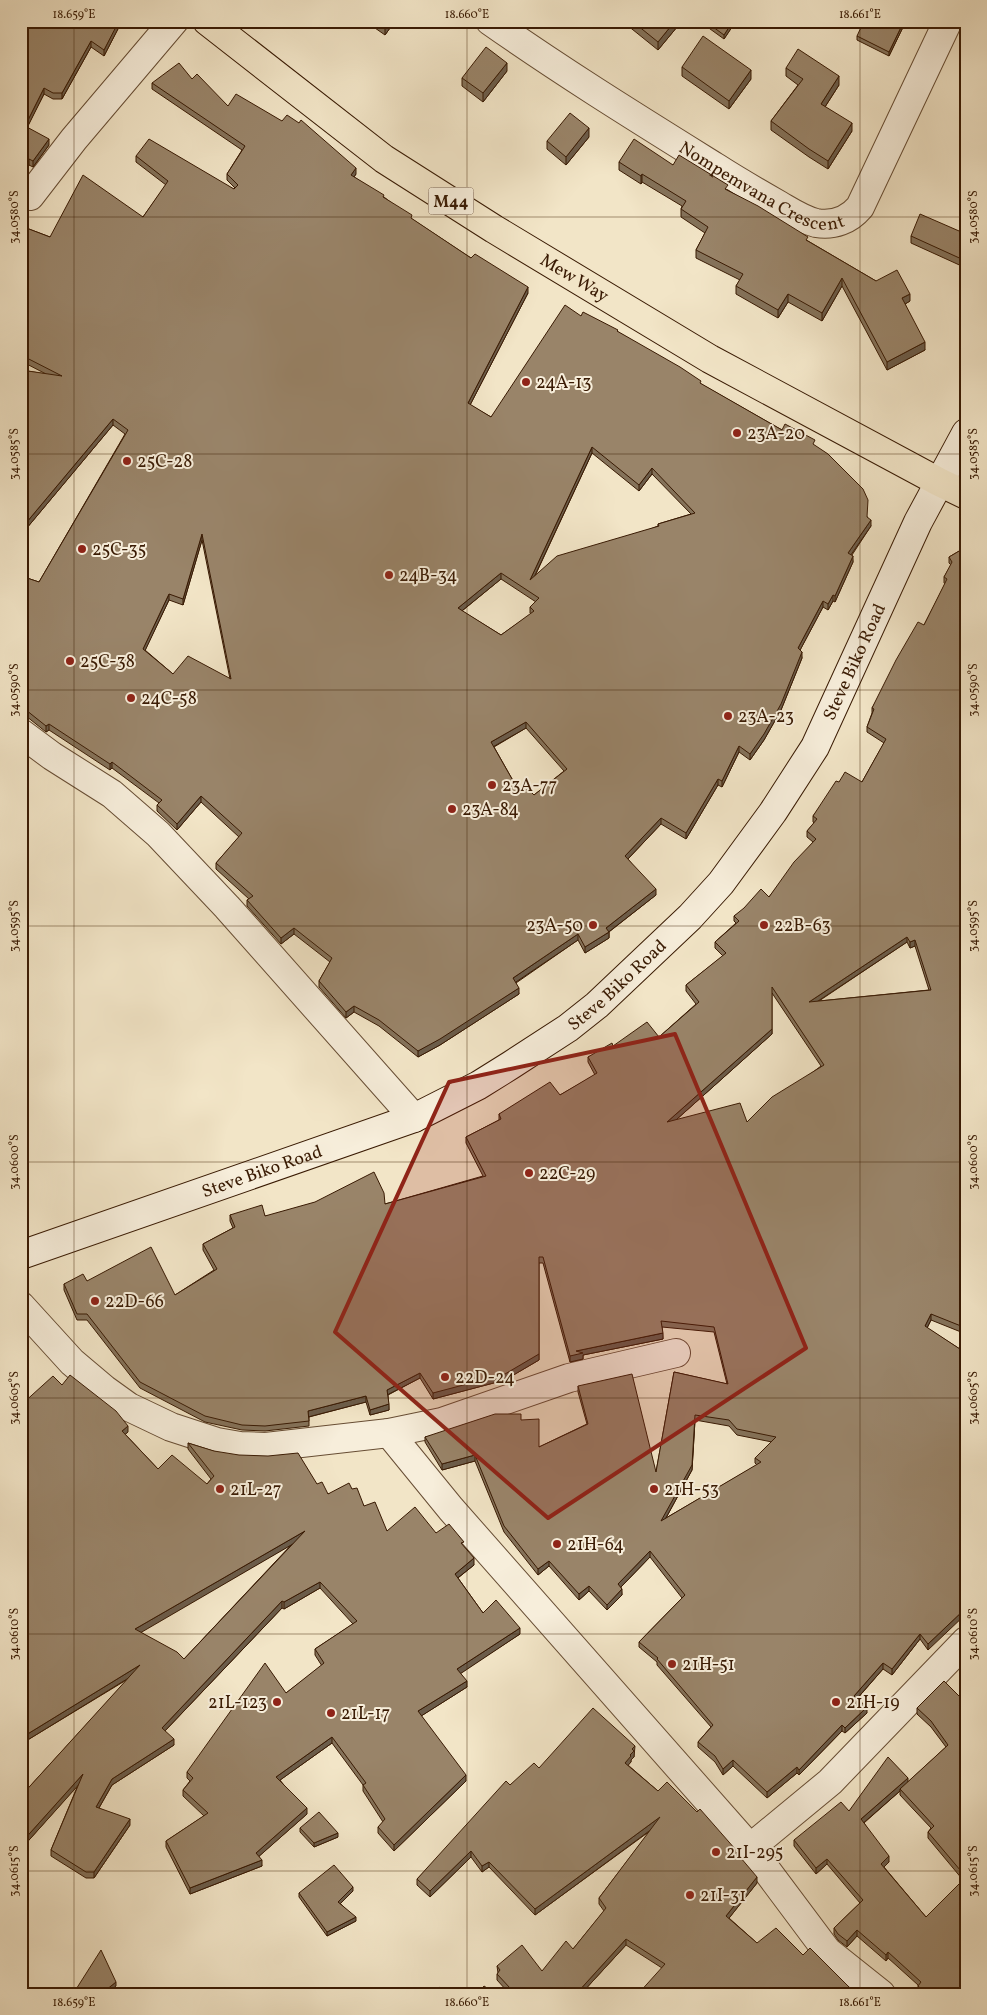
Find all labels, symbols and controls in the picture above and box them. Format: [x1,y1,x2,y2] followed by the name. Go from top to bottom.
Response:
[53,7,95,23] text: 18.659°E
[445,7,489,23] text: 18.660°E
[839,7,881,23] text: 18.661°E
[673,136,848,238] street label: Nompemvana Crescent
[428,188,474,215] road number: M44
[7,190,23,244] text: 34.0580°S
[966,190,982,244] text: 34.0580°S
[535,248,613,309] street label: Mew Way
[536,371,591,396] place label: 24A-13
[520,376,532,388] marker: 24A-13
[747,422,805,447] place label: 23A-20
[731,427,743,439] marker: 23A-20
[7,428,23,480] text: 34.0585°S
[966,428,982,480] text: 34.0585°S
[137,450,192,475] place label: 25C-28
[121,455,133,467] marker: 25C-28
[92,538,146,563] place label: 25C-35
[76,543,88,555] marker: 25C-35
[399,564,458,589] place label: 24B-34
[383,569,395,581] marker: 24B-34
[818,600,893,725] street label: Steve Biko Road
[80,650,135,675] place label: 25C-38
[64,655,76,667] marker: 25C-38
[7,663,23,717] text: 34.0590°S
[966,663,982,717] text: 34.0590°S
[141,687,197,712] place label: 24C-58
[125,692,137,704] marker: 24C-58
[738,705,794,730] place label: 23A-23
[722,710,734,722] marker: 23A-23
[502,774,557,799] place label: 23A-77
[486,779,498,791] marker: 23A-77
[462,798,519,823] place label: 23A-84
[446,803,458,815] marker: 23A-84
[7,900,23,952] text: 34.0595°S
[966,900,982,952] text: 34.0595°S
[526,914,583,939] place label: 23A-50
[774,914,831,939] place label: 22B-63
[587,919,599,931] marker: 23A-50
[758,919,770,931] marker: 22B-63
[563,934,673,1038] street label: Steve Biko Road
[7,1134,23,1190] text: 34.0600°S
[966,1134,982,1190] text: 34.0600°S
[199,1140,326,1205] street label: Steve Biko Road
[539,1162,595,1187] place label: 22C-29
[523,1167,535,1179] marker: 22C-29
[105,1290,164,1315] place label: 22D-66
[89,1295,101,1307] marker: 22D-66
[455,1366,515,1391] place label: 22D-24
[7,1371,23,1425] text: 34.0605°S
[439,1371,451,1383] marker: 22D-24
[966,1371,982,1425] text: 34.0605°S
[230,1478,282,1503] place label: 21L-27
[664,1478,719,1503] place label: 21H-53
[214,1483,226,1495] marker: 21L-27
[648,1483,660,1495] marker: 21H-53
[567,1533,624,1558] place label: 21H-64
[551,1538,563,1550] marker: 21H-64
[7,1608,23,1660] text: 34.0610°S
[966,1608,982,1660] text: 34.0610°S
[682,1653,735,1678] place label: 21H-51
[666,1658,678,1670] marker: 21H-51
[208,1691,267,1716] place label: 21L-123
[846,1691,900,1716] place label: 21H-19
[271,1696,283,1708] marker: 21L-123
[830,1696,842,1708] marker: 21H-19
[341,1702,390,1727] place label: 21L-17
[325,1707,337,1719] marker: 21L-17
[726,1841,783,1866] place label: 21I-295
[7,1845,23,1897] text: 34.0615°S
[966,1845,982,1897] text: 34.0615°S
[710,1846,722,1858] marker: 21I-295
[700,1884,746,1909] place label: 21I-31
[684,1889,696,1901] marker: 21I-31
[53,1995,95,2011] text: 18.659°E
[445,1995,489,2011] text: 18.660°E
[839,1995,881,2011] text: 18.661°E

